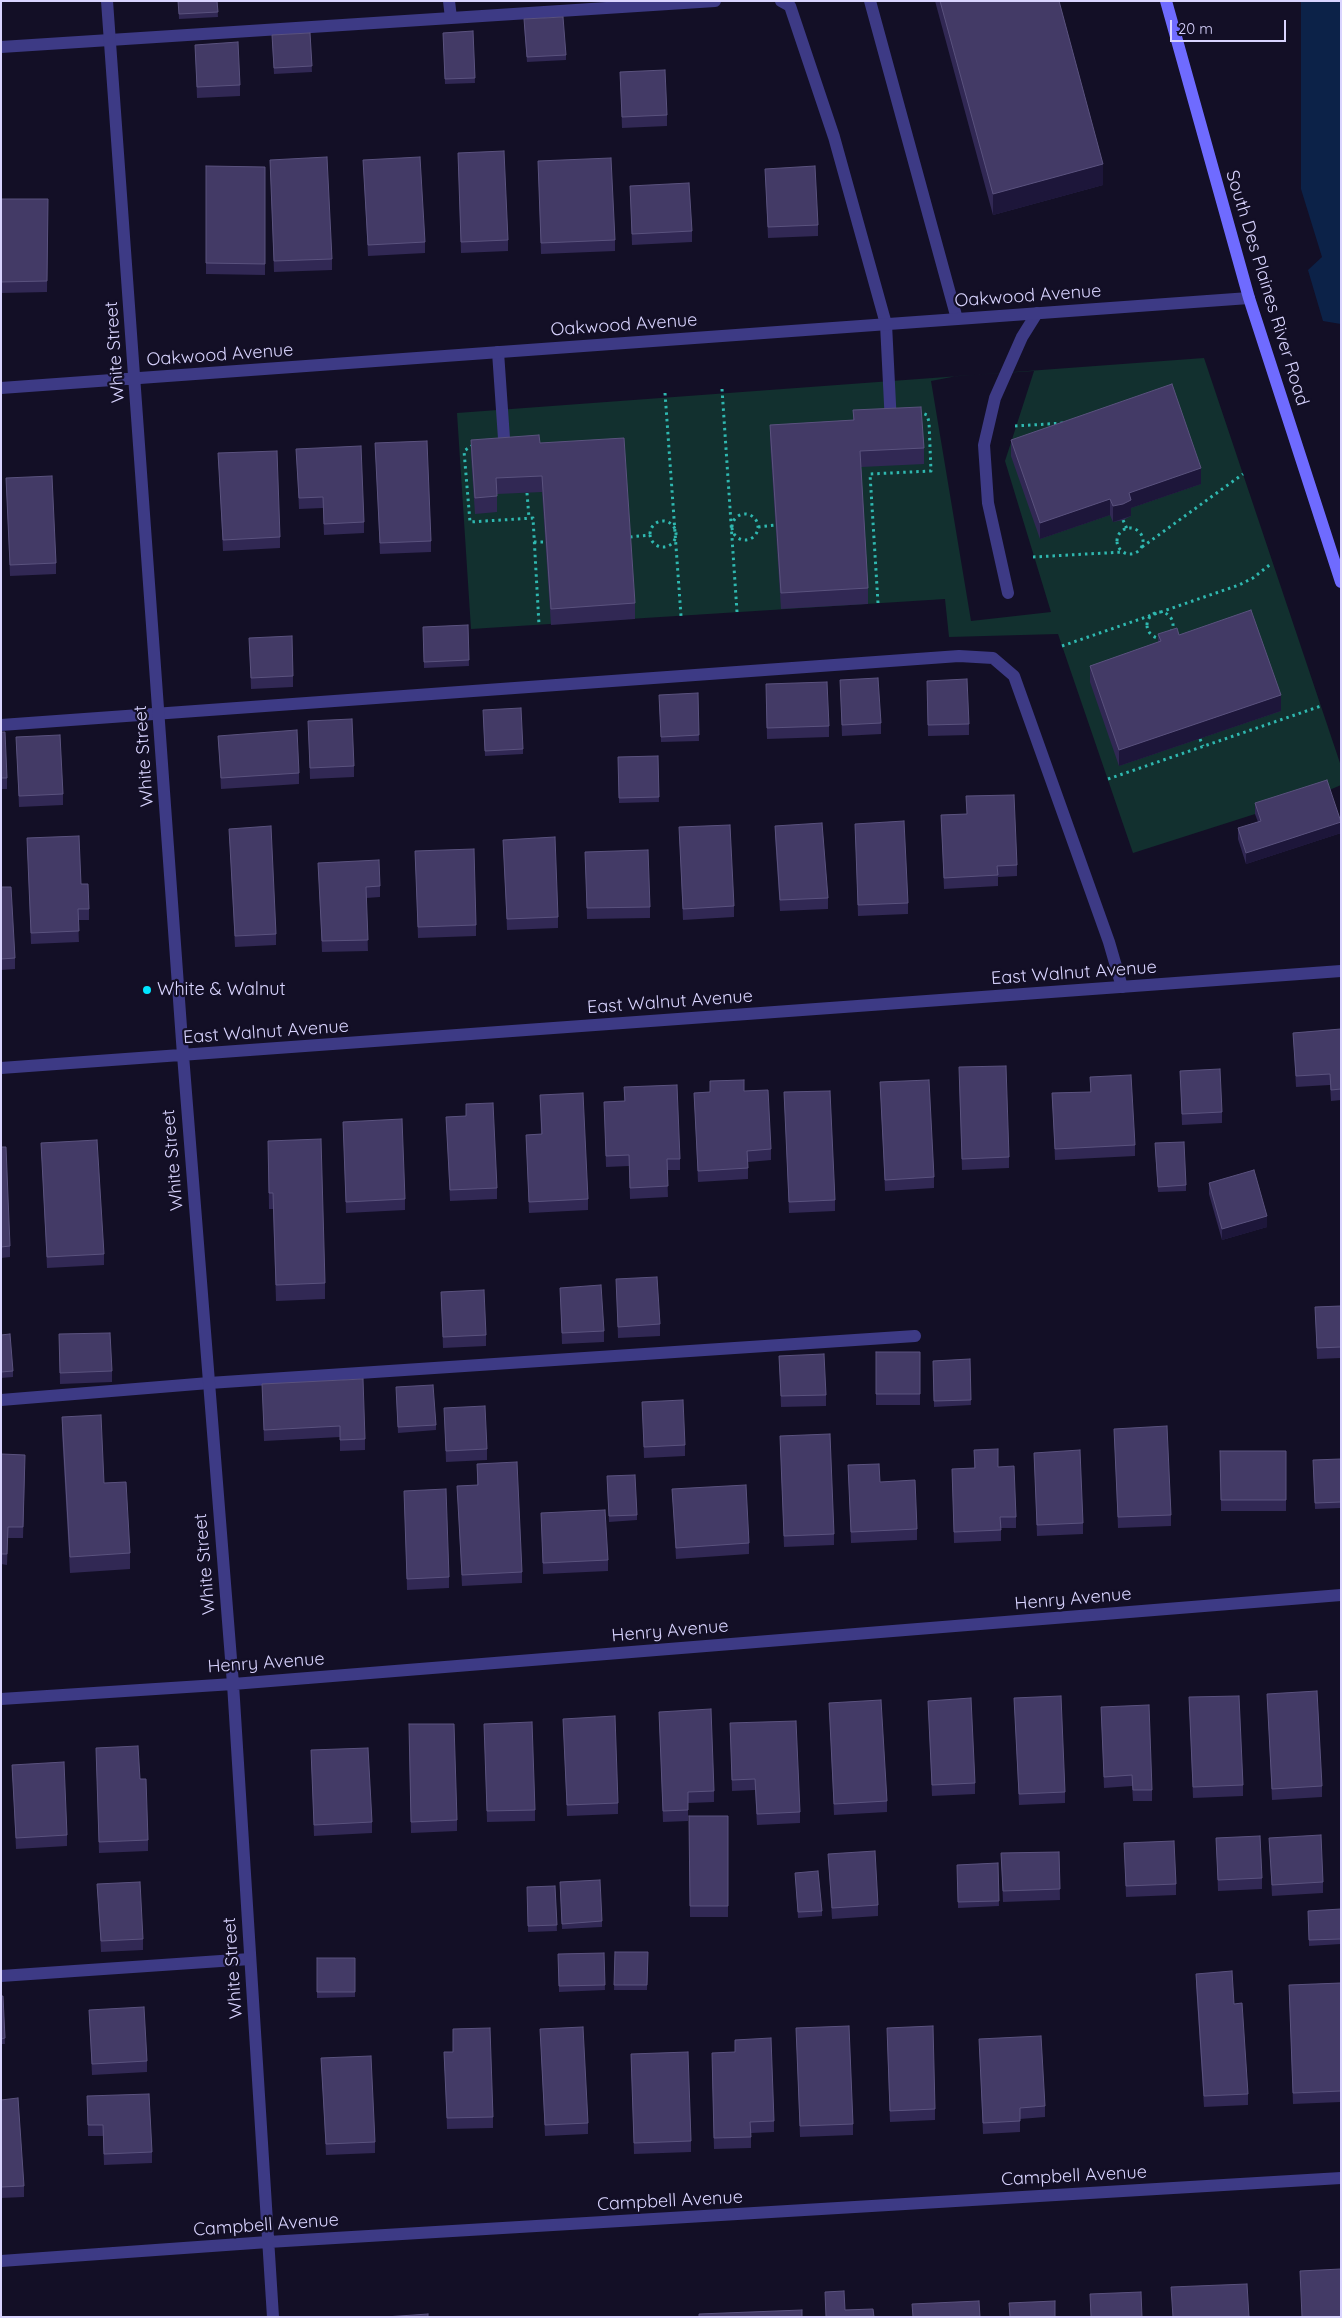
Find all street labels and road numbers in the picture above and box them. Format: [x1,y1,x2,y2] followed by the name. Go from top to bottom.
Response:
[1221,168,1313,408] street label: South Des Plaines River Road
[954,280,1102,312] street label: Oakwood Avenue
[101,300,129,404] street label: White Street
[550,309,698,341] street label: Oakwood Avenue
[146,339,294,371] street label: Oakwood Avenue
[130,704,158,808] street label: White Street
[990,956,1158,990] street label: East Walnut Avenue
[586,985,754,1019] street label: East Walnut Avenue
[182,1015,350,1049] street label: East Walnut Avenue
[158,1108,188,1212] street label: White Street
[190,1512,220,1616] street label: White Street
[1014,1583,1132,1615] street label: Henry Avenue
[611,1615,729,1647] street label: Henry Avenue
[207,1648,325,1678] street label: Henry Avenue
[219,1916,247,2020] street label: White Street
[1001,2161,1147,2191] street label: Campbell Avenue
[597,2186,743,2216] street label: Campbell Avenue
[193,2209,339,2241] street label: Campbell Avenue

